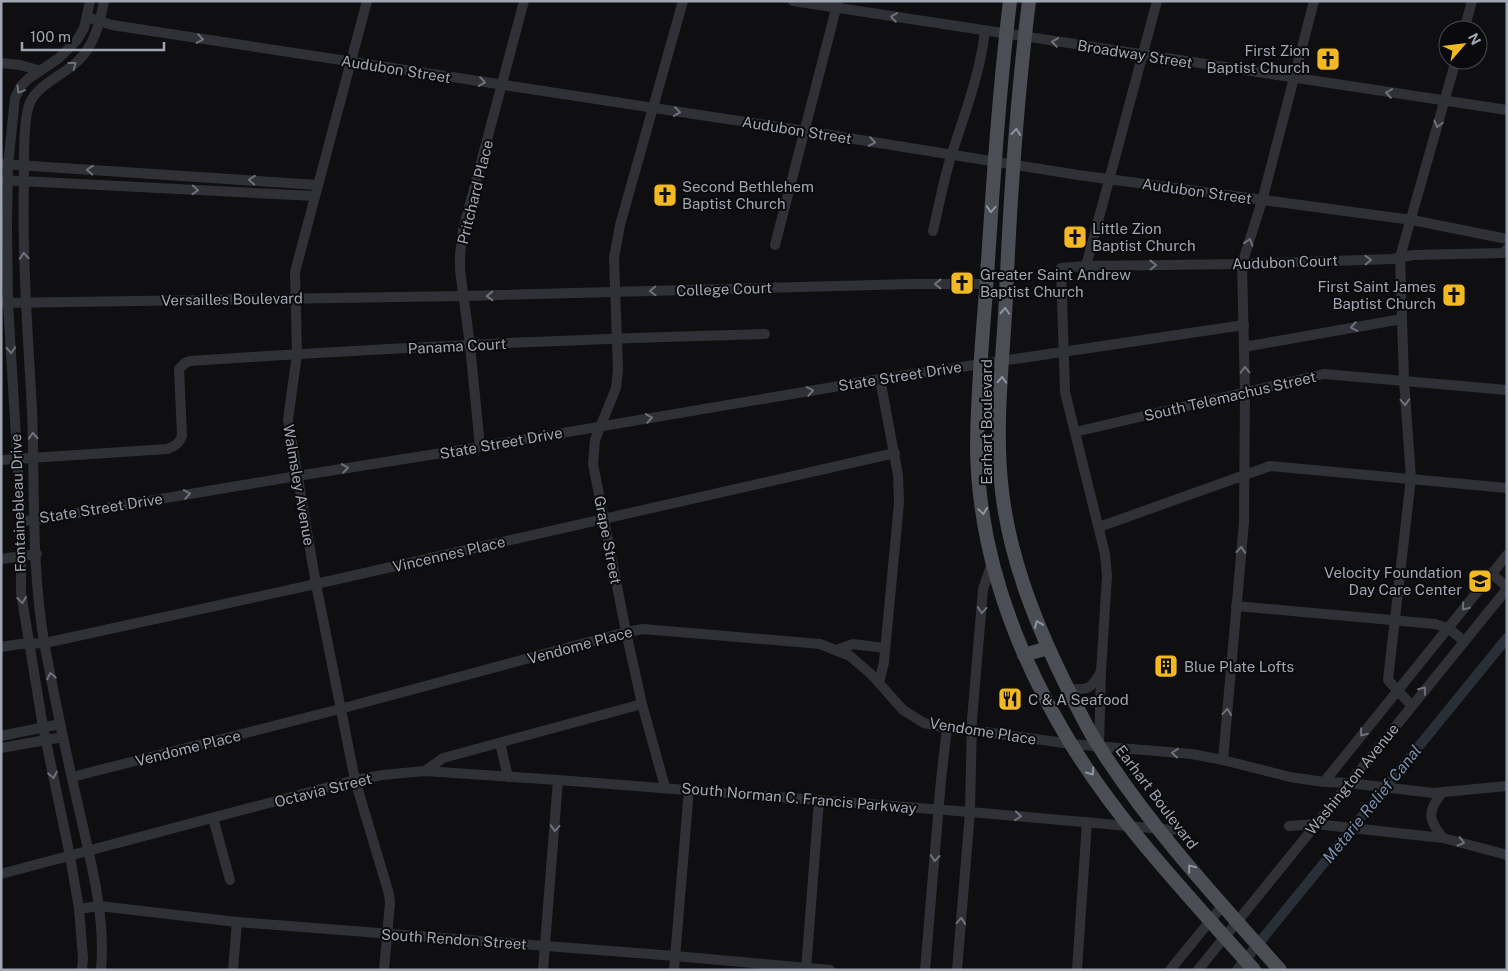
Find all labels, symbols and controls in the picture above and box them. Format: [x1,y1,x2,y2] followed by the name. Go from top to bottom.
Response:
[890,12,898,23] one-way arrow
[22,20,165,52] scale bar
[1438,20,1488,70] north arrow
[30,28,71,45] text: 100 m
[1465,30,1484,47] text: N
[196,33,204,43] one-way arrow
[1076,36,1194,72] street label: Broadway Street
[1050,37,1059,47] one-way arrow
[1206,42,1310,76] place label: First Zion Baptist Church
[1315,46,1341,72] church icon: First Zion Baptist Church
[340,52,452,86] street label: Audubon Street
[67,62,76,70] one-way arrow
[478,76,486,87] one-way arrow
[16,85,26,94] one-way arrow
[1385,88,1394,98] one-way arrow
[673,106,681,117] one-way arrow
[741,113,853,147] street label: Audubon Street
[1434,119,1444,127] one-way arrow
[1010,127,1021,135] one-way arrow
[869,136,877,147] one-way arrow
[454,138,496,246] street label: Pritchard Place
[85,164,93,175] one-way arrow
[248,175,256,186] one-way arrow
[1141,175,1253,207] street label: Audubon Street
[682,178,814,212] place label: Second Bethlehem Baptist Church
[652,182,678,208] church icon: Second Bethlehem Baptist Church
[191,184,199,195] one-way arrow
[986,205,997,213] one-way arrow
[1092,220,1196,254] place label: Little Zion Baptist Church
[1062,224,1088,250] church icon: Little Zion Baptist Church
[1243,239,1253,247] one-way arrow
[19,252,30,260] one-way arrow
[1232,252,1338,272] street label: Audubon Court
[1364,254,1372,265] one-way arrow
[1149,260,1157,270] one-way arrow
[980,266,1131,300] place label: Greater Saint Andrew Baptist Church
[949,270,975,296] church icon: Greater Saint Andrew Baptist Church
[1318,278,1436,312] place label: First Saint James Baptist Church
[676,279,772,299] street label: College Court
[933,279,941,289] one-way arrow
[1441,282,1467,308] church icon: First Saint James Baptist Church
[649,286,656,296] one-way arrow
[161,289,303,309] street label: Versailles Boulevard
[486,290,494,301] one-way arrow
[1000,307,1011,315] one-way arrow
[1350,322,1358,332] one-way arrow
[407,335,507,357] street label: Panama Court
[6,347,16,355] one-way arrow
[837,358,963,394] street label: State Street Drive
[978,359,995,485] street label: Earhart Boulevard
[1240,366,1250,374] one-way arrow
[1142,368,1318,424] street label: South Telemachus Street
[996,376,1007,384] one-way arrow
[805,387,814,397] one-way arrow
[1400,399,1411,407] one-way arrow
[646,413,654,424] one-way arrow
[280,423,318,547] street label: Walmsley Avenue
[438,424,564,462] street label: State Street Drive
[28,432,38,440] one-way arrow
[7,433,29,573] street label: Fontainebleau Drive
[341,463,349,474] one-way arrow
[183,489,191,500] one-way arrow
[38,490,164,526] street label: State Street Drive
[591,494,625,586] street label: Grape Street
[977,507,988,515] one-way arrow
[391,533,507,575] street label: Vincennes Place
[1235,545,1246,553] one-way arrow
[1324,564,1462,598] place label: Velocity Foundation Day Care Center
[1467,568,1493,594] school or university icon: Velocity Foundation Day Care Center
[16,596,27,604] one-way arrow
[1463,601,1471,610] one-way arrow
[976,606,987,614] one-way arrow
[1034,621,1044,629] one-way arrow
[526,623,634,667] street label: Vendome Place
[1153,653,1179,679] building icon: Blue Plate Lofts
[1184,658,1294,675] place label: Blue Plate Lofts
[46,672,57,681] one-way arrow
[997,686,1023,712] restaurant icon: C & A Seafood
[1418,687,1426,696] one-way arrow
[1028,691,1129,708] place label: C & A Seafood
[1222,707,1233,715] one-way arrow
[928,714,1038,748] street label: Vendome Place
[1302,720,1402,838] street label: Washington Avenue
[134,727,242,769] street label: Vendome Place
[1360,728,1369,737] one-way arrow
[1319,741,1425,867] water label: Metarie Relief Canal
[1112,742,1202,852] street label: Earhart Boulevard
[1171,748,1179,759] one-way arrow
[1085,766,1094,776] one-way arrow
[273,770,374,810] street label: Octavia Street
[47,771,58,780] one-way arrow
[681,779,917,817] street label: South Norman C. Francis Parkway
[1015,810,1023,821] one-way arrow
[549,824,560,832] one-way arrow
[1456,836,1465,847] one-way arrow
[930,854,941,862] one-way arrow
[1188,865,1197,874] one-way arrow
[955,917,966,925] one-way arrow
[381,925,528,953] street label: South Rendon Street

